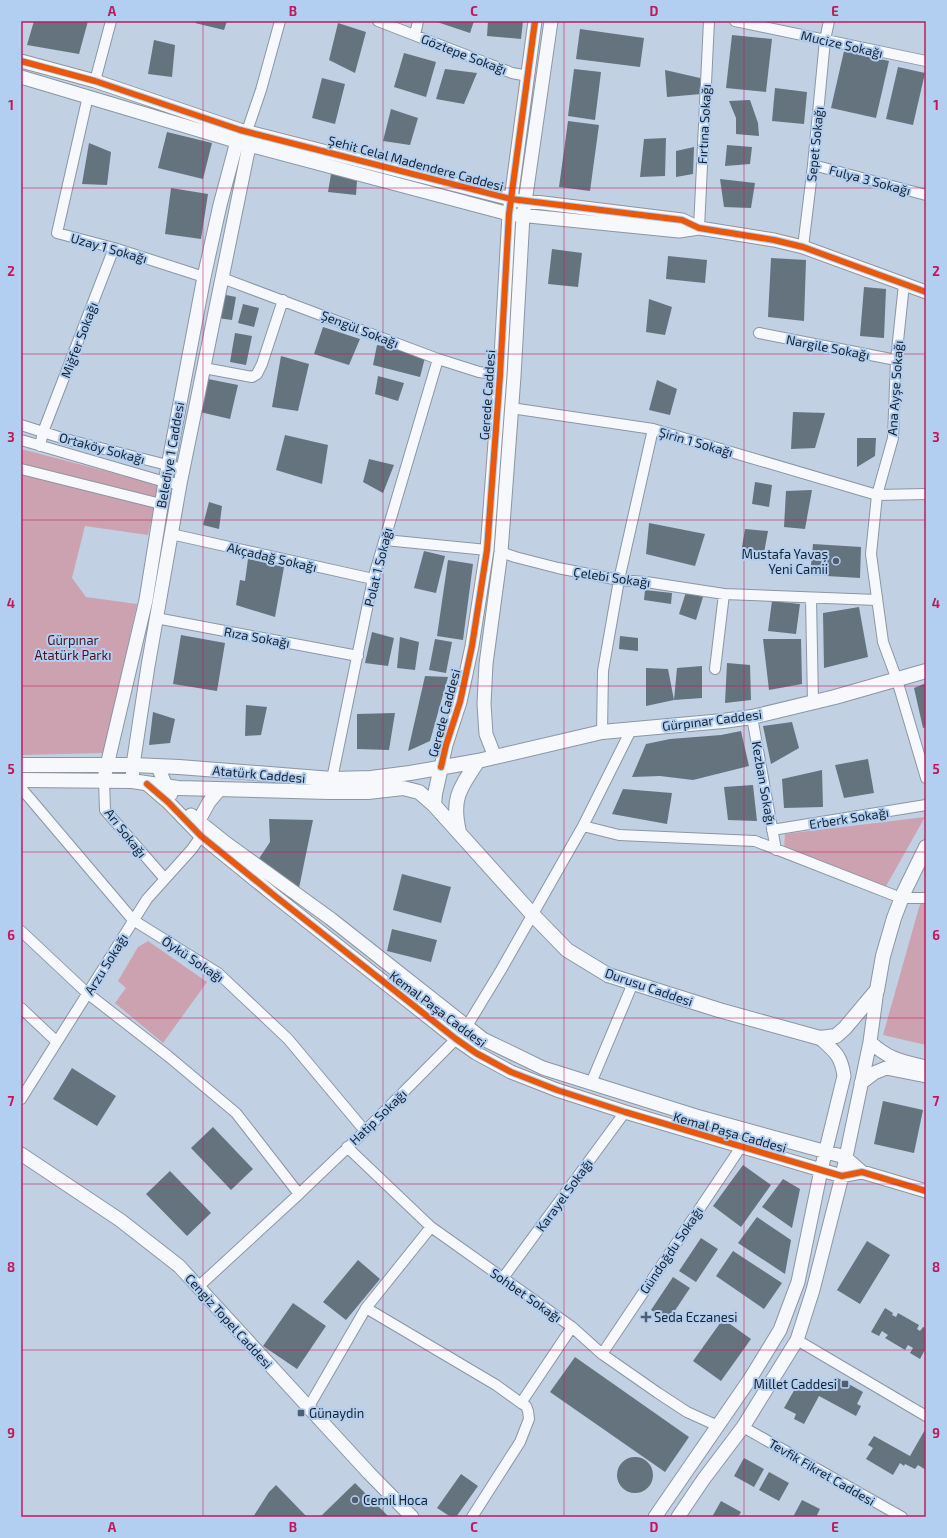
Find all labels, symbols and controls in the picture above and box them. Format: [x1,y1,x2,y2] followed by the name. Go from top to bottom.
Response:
[108,3,117,19] text: A
[289,3,297,19] text: B
[470,3,478,19] text: C
[650,3,659,19] text: D
[831,3,839,19] text: E
[799,27,885,61] street label: Mucize Sokağı
[419,30,509,78] street label: Göztepe Sokağı
[694,84,714,164] street label: Fırtına Sokağı
[8,97,14,113] text: 1
[933,97,939,113] text: 1
[803,106,827,182] street label: Sepet Sokağı
[326,132,505,195] street label: Şehit Celal Madendere Caddesi
[828,161,912,199] street label: Fulya 3 Sokağı
[69,229,149,267] street label: Uzay 1 Sokağı
[7,263,15,279] text: 2
[932,263,940,279] text: 2
[57,300,101,380] street label: Miğfer Sokağı
[319,307,401,352] street label: Şengül Sokağı
[785,331,871,363] street label: Nargile Sokağı
[884,340,907,436] street label: Ana Ayşe Sokağı
[476,349,498,441] street label: Gerede Caddesi
[153,401,187,509] street label: Belediye 1 Caddesi
[657,424,735,461] street label: Şirin 1 Sokağı
[7,429,15,445] text: 3
[57,429,147,467] street label: Ortaköy Sokağı
[932,429,940,445] text: 3
[360,526,396,608] street label: Polat 1 Sokağı
[225,539,318,576] street label: Akçadağ Sokağı
[741,546,828,577] place label: Mustafa Yavaş Yeni Camii
[831,556,841,566] marker: Mustafa Yavaş Yeni Camii
[572,564,652,591] street label: Çelebi Sokağı
[7,595,15,611] text: 4
[932,595,940,611] text: 4
[223,623,291,651] street label: Rıza Sokağı
[35,632,111,663] park label: Gürpınar Atatürk Parkı
[425,667,463,759] street label: Gerede Caddesi
[661,706,763,734] street label: Gürpınar Caddesi
[749,740,779,826] street label: Kezban Sokağı
[7,761,15,777] text: 5
[932,761,940,777] text: 5
[212,762,306,786] street label: Atatürk Caddesi
[808,804,890,832] street label: Erberk Sokağı
[102,805,150,861] street label: Arı Sokağı
[7,927,15,943] text: 6
[932,927,940,943] text: 6
[81,930,131,998] street label: Arzu Sokağı
[159,932,227,986] street label: Öykü Sokağı
[603,964,695,1010] street label: Durusu Caddesi
[386,967,490,1051] street label: Kemal Paşa Caddesi
[346,1086,410,1148] street label: Hatip Sokağı
[8,1093,15,1109] text: 7
[933,1093,940,1109] text: 7
[671,1108,788,1157] street label: Kemal Paşa Caddesi
[532,1155,596,1235] street label: Karayel Sokağı
[636,1203,706,1297] street label: Gündoğdu Sokağı
[7,1259,15,1275] text: 8
[932,1259,940,1275] text: 8
[487,1265,565,1325] street label: Sohbet Sokağı
[182,1270,276,1372] street label: Cengiz Topel Caddesi
[654,1309,738,1325] place label: Seda Eczanesi
[641,1312,651,1322] marker: Seda Eczanesi
[754,1376,837,1392] place label: Millet Caddesi
[840,1379,850,1389] marker: Millet Caddesi
[309,1405,364,1421] place label: Günaydin
[296,1408,306,1418] marker: Günaydin
[7,1425,15,1441] text: 9
[932,1425,940,1441] text: 9
[766,1435,878,1509] street label: Tevfik Fikret Caddesi
[363,1492,428,1508] place label: Cemil Hoca
[350,1495,360,1505] marker: Cemil Hoca
[108,1519,117,1535] text: A
[289,1519,297,1535] text: B
[470,1519,478,1535] text: C
[650,1519,659,1535] text: D
[831,1519,839,1535] text: E

